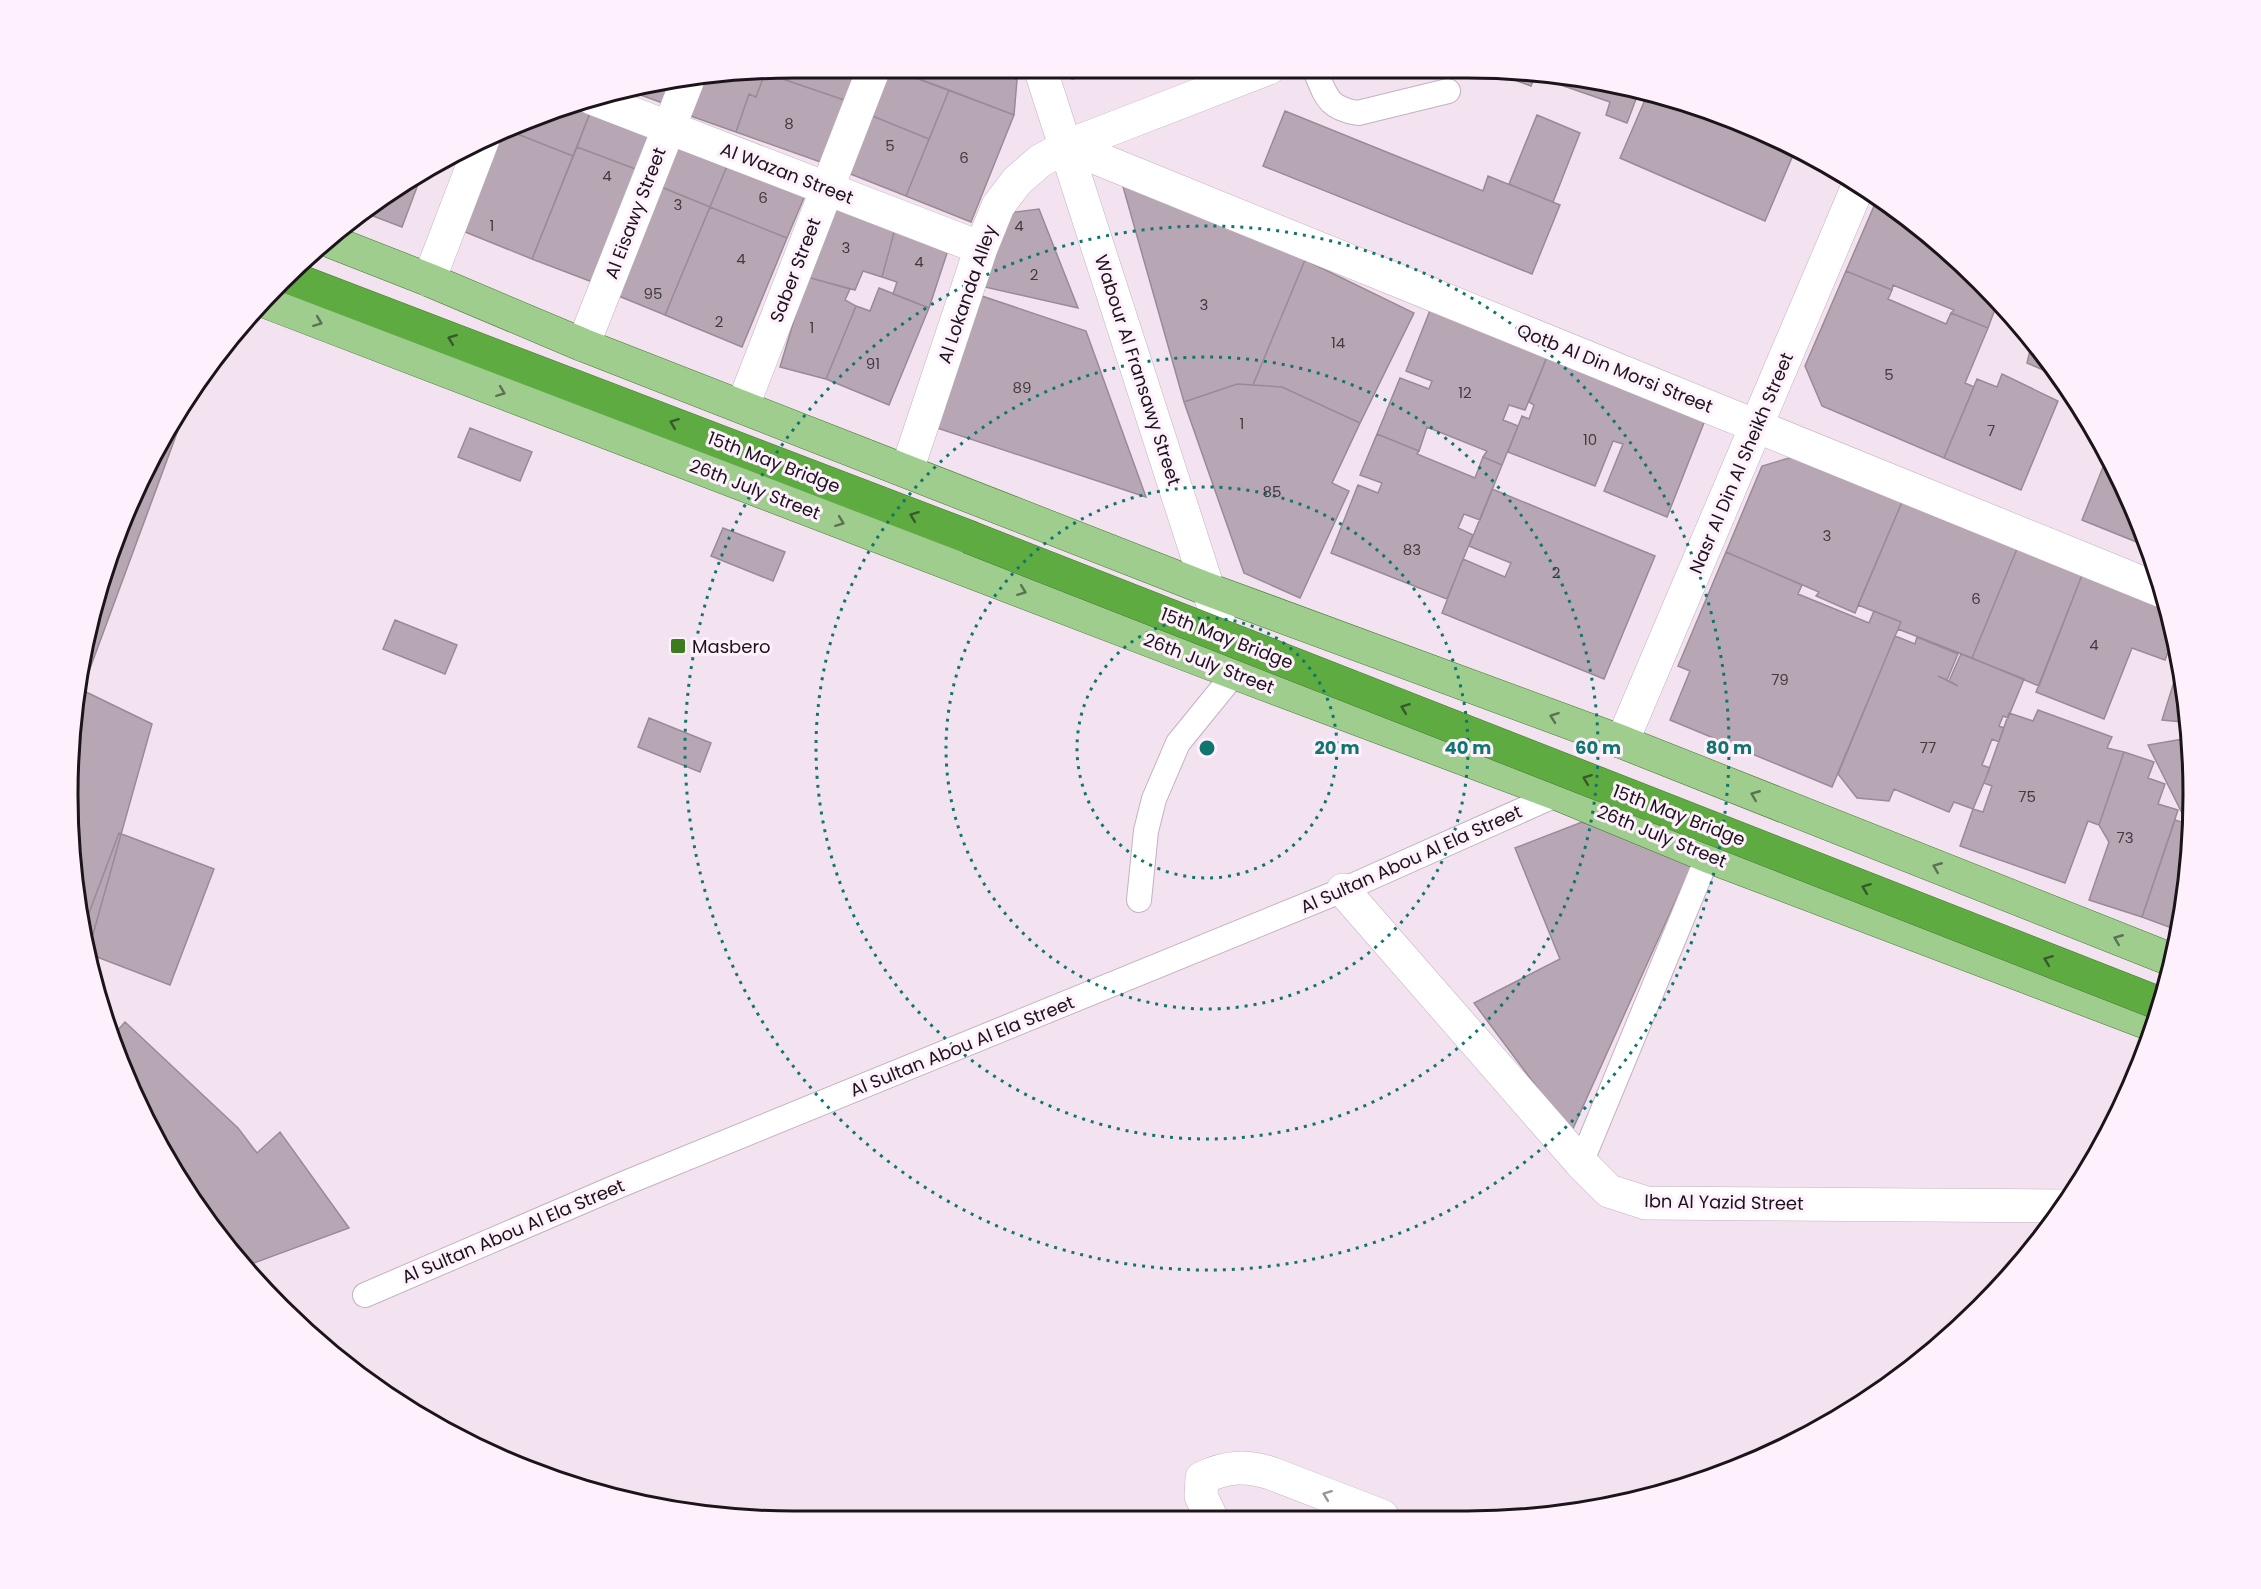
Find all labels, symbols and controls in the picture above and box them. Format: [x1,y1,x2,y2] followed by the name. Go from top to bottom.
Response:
[784,113,794,134] house number: 8
[885,135,895,156] house number: 5
[717,136,857,210] street label: Al Wazan Street
[598,144,672,282] street label: Al Eisawy Street
[959,147,969,168] house number: 6
[602,165,612,186] house number: 4
[758,187,768,208] house number: 6
[674,194,682,215] house number: 3
[764,214,826,326] street label: Saber Street
[490,215,494,236] house number: 1
[1014,215,1024,236] house number: 4
[932,221,1002,367] street label: Al Lokanda Alley
[842,237,850,258] house number: 3
[736,248,746,269] house number: 4
[914,251,924,272] house number: 4
[1089,251,1187,489] street label: Wabour Al Fransawy Street
[1030,264,1038,285] house number: 2
[644,283,662,304] house number: 95
[1200,294,1208,315] house number: 3
[715,311,723,332] house number: 2
[312,315,323,327] one-way arrow
[810,317,814,338] house number: 1
[1513,317,1717,419] street label: Qotb Al Din Morsi Street
[1331,332,1345,353] house number: 14
[447,334,458,346] one-way arrow
[1683,349,1799,577] street label: Nasr Al Din Al Sheikh Street
[866,353,880,374] house number: 91
[1884,364,1894,385] house number: 5
[1013,377,1031,398] house number: 89
[1458,382,1472,403] house number: 12
[494,385,505,397] one-way arrow
[1240,413,1244,434] house number: 1
[669,418,679,431] one-way arrow
[1987,420,1995,441] house number: 7
[704,425,844,499] street label: 15th May Bridge
[1583,429,1597,450] house number: 10
[686,453,824,525] street label: 26th July Street
[1263,481,1281,502] house number: 85
[910,511,921,523] one-way arrow
[834,514,844,527] one-way arrow
[1823,525,1831,546] house number: 3
[1403,539,1421,560] house number: 83
[1552,562,1560,583] house number: 2
[1016,584,1027,596] one-way arrow
[1971,588,1981,609] house number: 6
[1157,601,1297,675] street label: 15th May Bridge
[1140,627,1278,699] street label: 26th July Street
[692,634,771,659] place label: Masbero
[2089,634,2099,655] house number: 4
[669,637,687,655] marker: Masbero
[1771,669,1789,690] house number: 79
[1400,703,1411,716] one-way arrow
[1549,712,1560,725] one-way arrow
[1315,735,1359,760] text: 20 m
[1445,735,1491,760] text: 40 m
[1575,735,1621,760] text: 60 m
[1706,735,1752,760] text: 80 m
[1920,737,1936,758] house number: 77
[1197,738,1217,758] centre of rings
[1582,774,1593,786] one-way arrow
[1609,778,1749,852] street label: 15th May Bridge
[2018,786,2036,807] house number: 75
[1751,790,1762,802] one-way arrow
[1296,799,1526,919] street label: Al Sultan Abou Al Ela Street
[1593,799,1731,873] street label: 26th July Street
[2116,827,2134,848] house number: 73
[1932,862,1943,874] one-way arrow
[1861,883,1872,896] one-way arrow
[2113,934,2124,946] one-way arrow
[2043,955,2054,967] one-way arrow
[846,989,1078,1103] street label: Al Sultan Abou Al Ela Street
[398,1173,628,1289] street label: Al Sultan Abou Al Ela Street
[1644,1188,1804,1216] street label: Ibn Al Yazid Street
[1322,1490,1333,1502] one-way arrow

